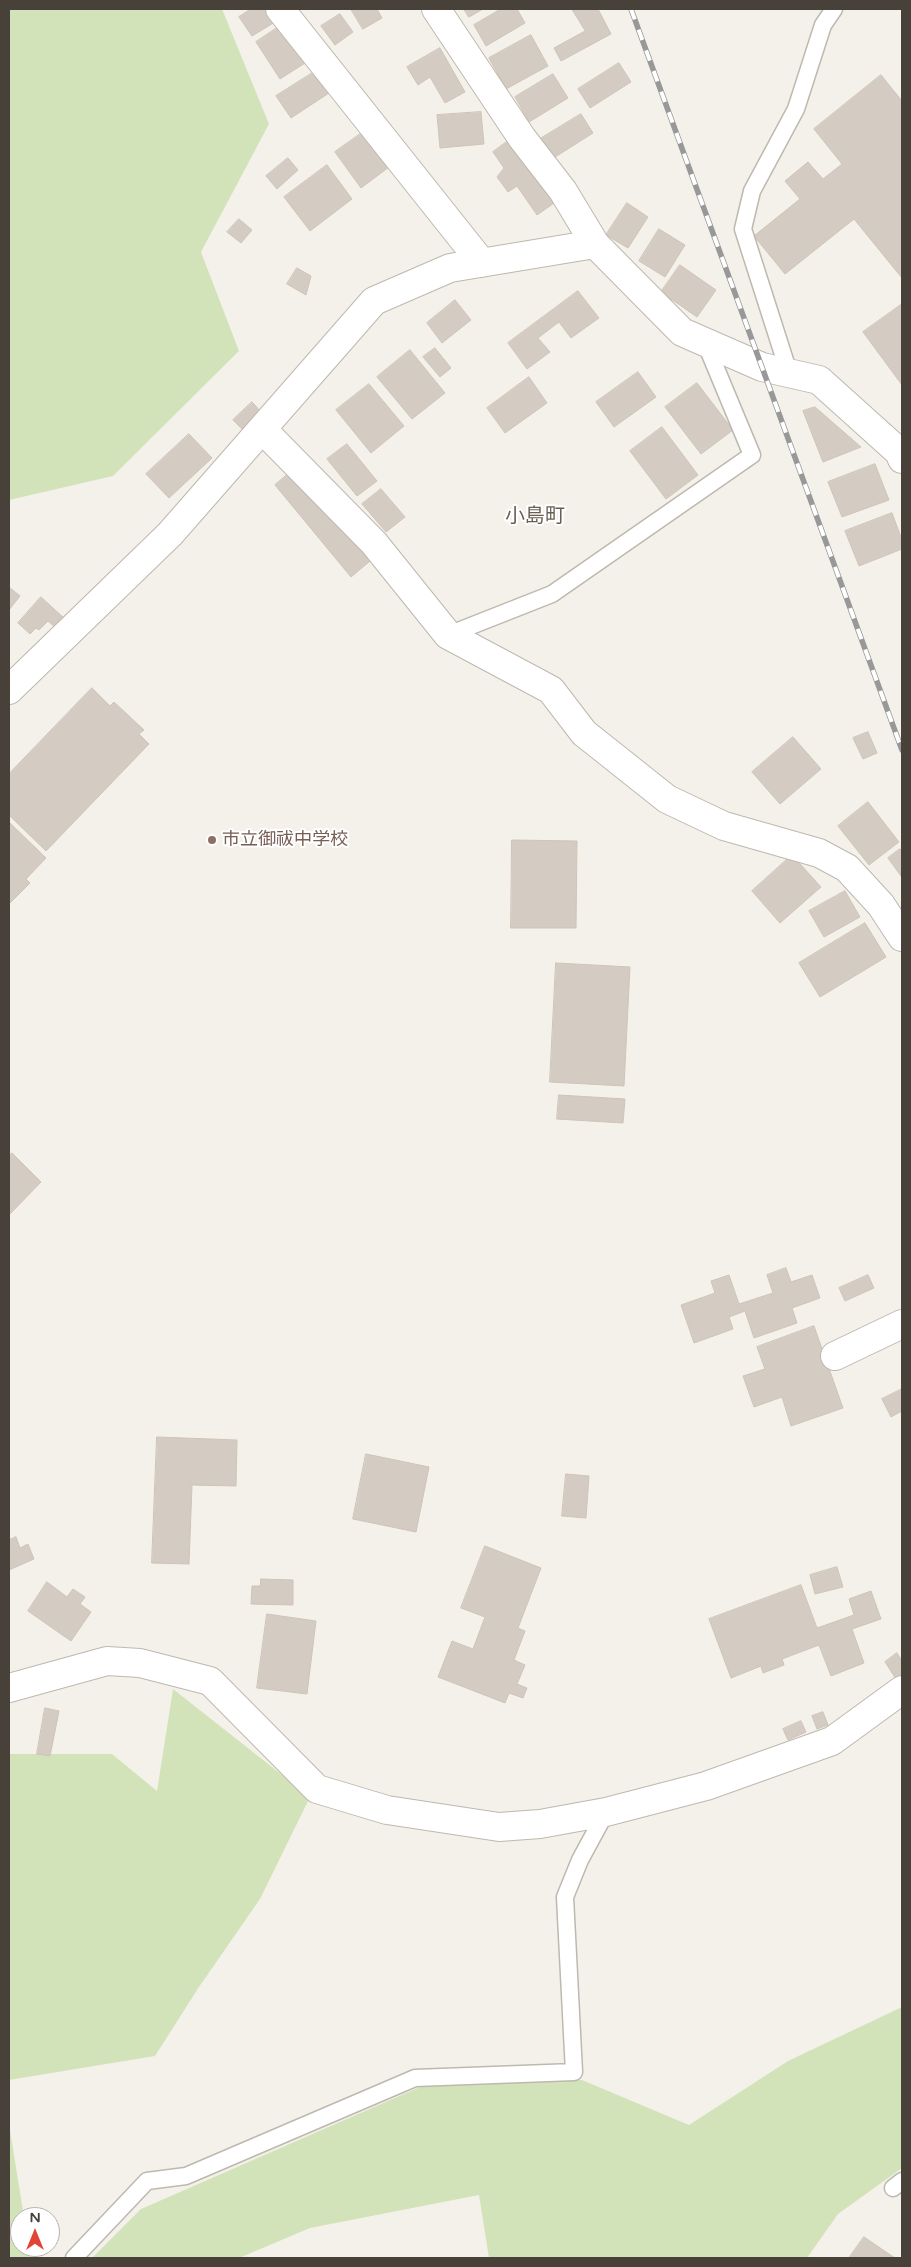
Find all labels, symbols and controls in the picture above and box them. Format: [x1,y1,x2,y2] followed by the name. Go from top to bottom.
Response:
[505,505,565,529] district label: 小島町
[222,829,348,851] place label: 市立御祓中学校
[206,834,218,846] marker: 市立御祓中学校
[10,2207,60,2257] north arrow
[29,2209,41,2226] text: N

